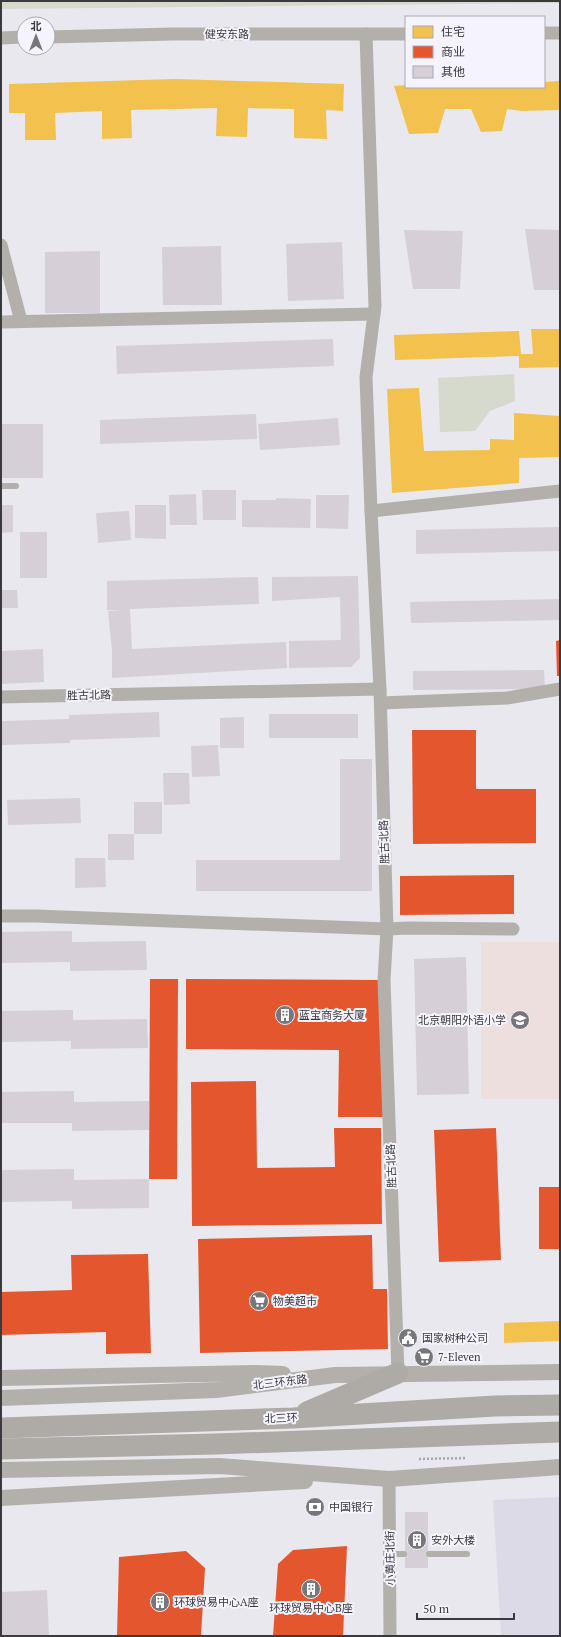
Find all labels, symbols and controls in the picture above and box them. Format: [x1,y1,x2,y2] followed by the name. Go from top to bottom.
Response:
[16,16,56,56] north arrow
[405,16,545,88] legend
[31,19,42,33] text: 北
[441,24,465,39] text: 住宅
[205,27,249,41] street label: 健安东路
[441,44,465,59] text: 商业
[441,64,465,79] text: 其他
[67,688,111,702] street label: 胜古北路
[376,820,392,864] street label: 胜古北路
[274,1004,296,1026] building icon: 蓝宝商务大厦
[299,1008,365,1022] place label: 蓝宝商务大厦
[509,1009,531,1031] school or university icon: 北京朝阳外语小学
[418,1013,506,1027] place label: 北京朝阳外语小学
[383,1144,399,1188] street label: 胜古北路
[248,1290,270,1312] supermarket icon: 物美超市
[273,1294,317,1308] place label: 物美超市
[397,1327,419,1349] public building icon: 国家树种公司
[422,1331,488,1345] place label: 国家树种公司
[413,1346,435,1368] supermarket icon: 7-Eleven
[438,1350,481,1364] place label: 7-Eleven
[252,1372,308,1392] street label: 北三环东路
[264,1410,298,1426] street label: 北三环
[304,1496,326,1518] bank icon: 中国银行
[329,1500,373,1514] place label: 中国银行
[406,1529,428,1551] building icon: 安外大楼
[383,1530,397,1586] street label: 小黄庄北街
[431,1533,475,1547] place label: 安外大楼
[300,1578,322,1600] building icon: 环球贸易中心B座
[149,1591,171,1613] building icon: 环球贸易中心A座
[174,1595,259,1609] place label: 环球贸易中心A座
[417,1595,514,1621] scale bar
[269,1601,353,1615] place label: 环球贸易中心B座
[423,1601,450,1616] text: 50 m

